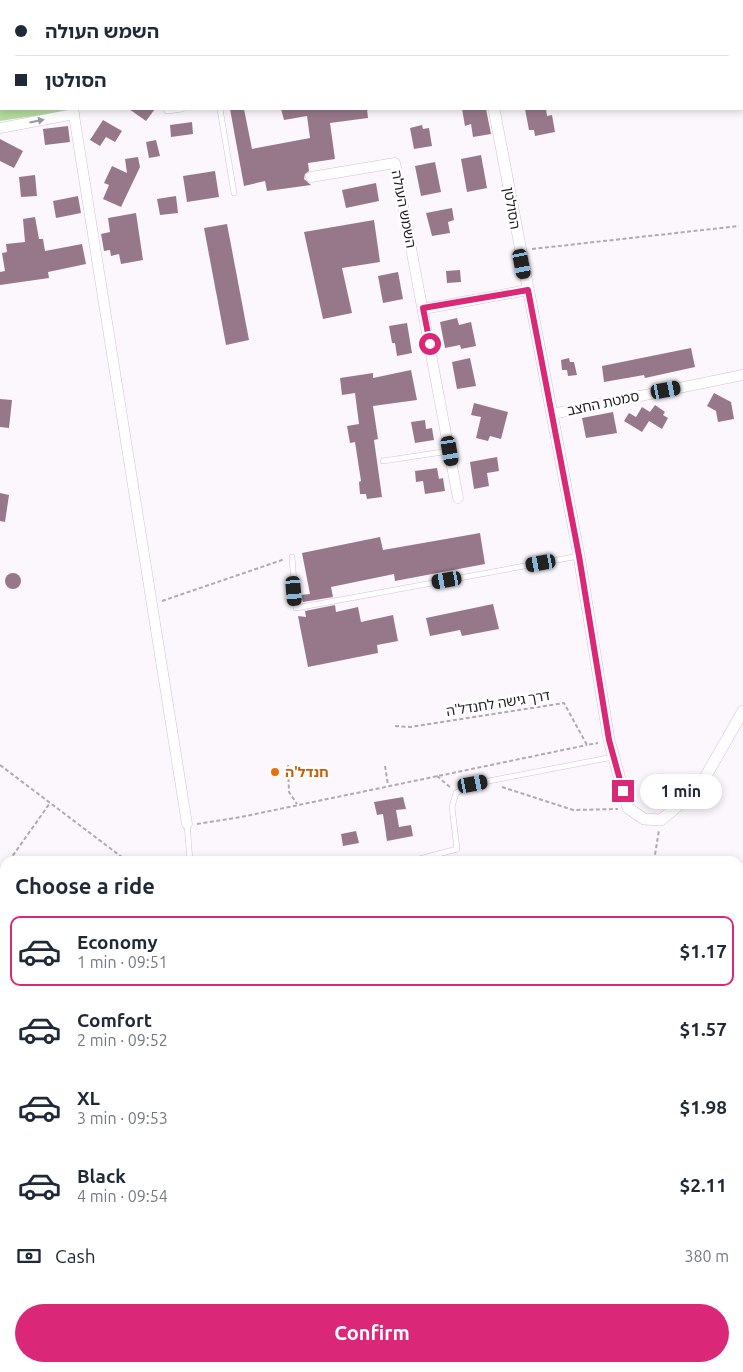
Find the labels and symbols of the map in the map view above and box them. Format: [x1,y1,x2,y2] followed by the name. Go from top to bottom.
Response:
[29,117,44,125] one-way arrow
[389,169,419,249] street label: השמש העולה
[500,186,524,230] street label: הסולטן
[511,248,532,280] car
[419,333,441,355] route start
[649,380,682,400] car
[565,388,641,418] street label: סמטת החצב
[440,435,459,467] car
[524,553,557,573] car
[430,570,463,590] car
[285,575,302,607] car
[445,687,552,719] street label: דרך גישה לחנדל'ה
[285,764,329,780] place label: חנדל'ה
[269,766,281,778] marker: חנדל'ה
[456,774,489,794] car
[640,774,723,808] callout: 1 min
[612,780,634,802] route end

